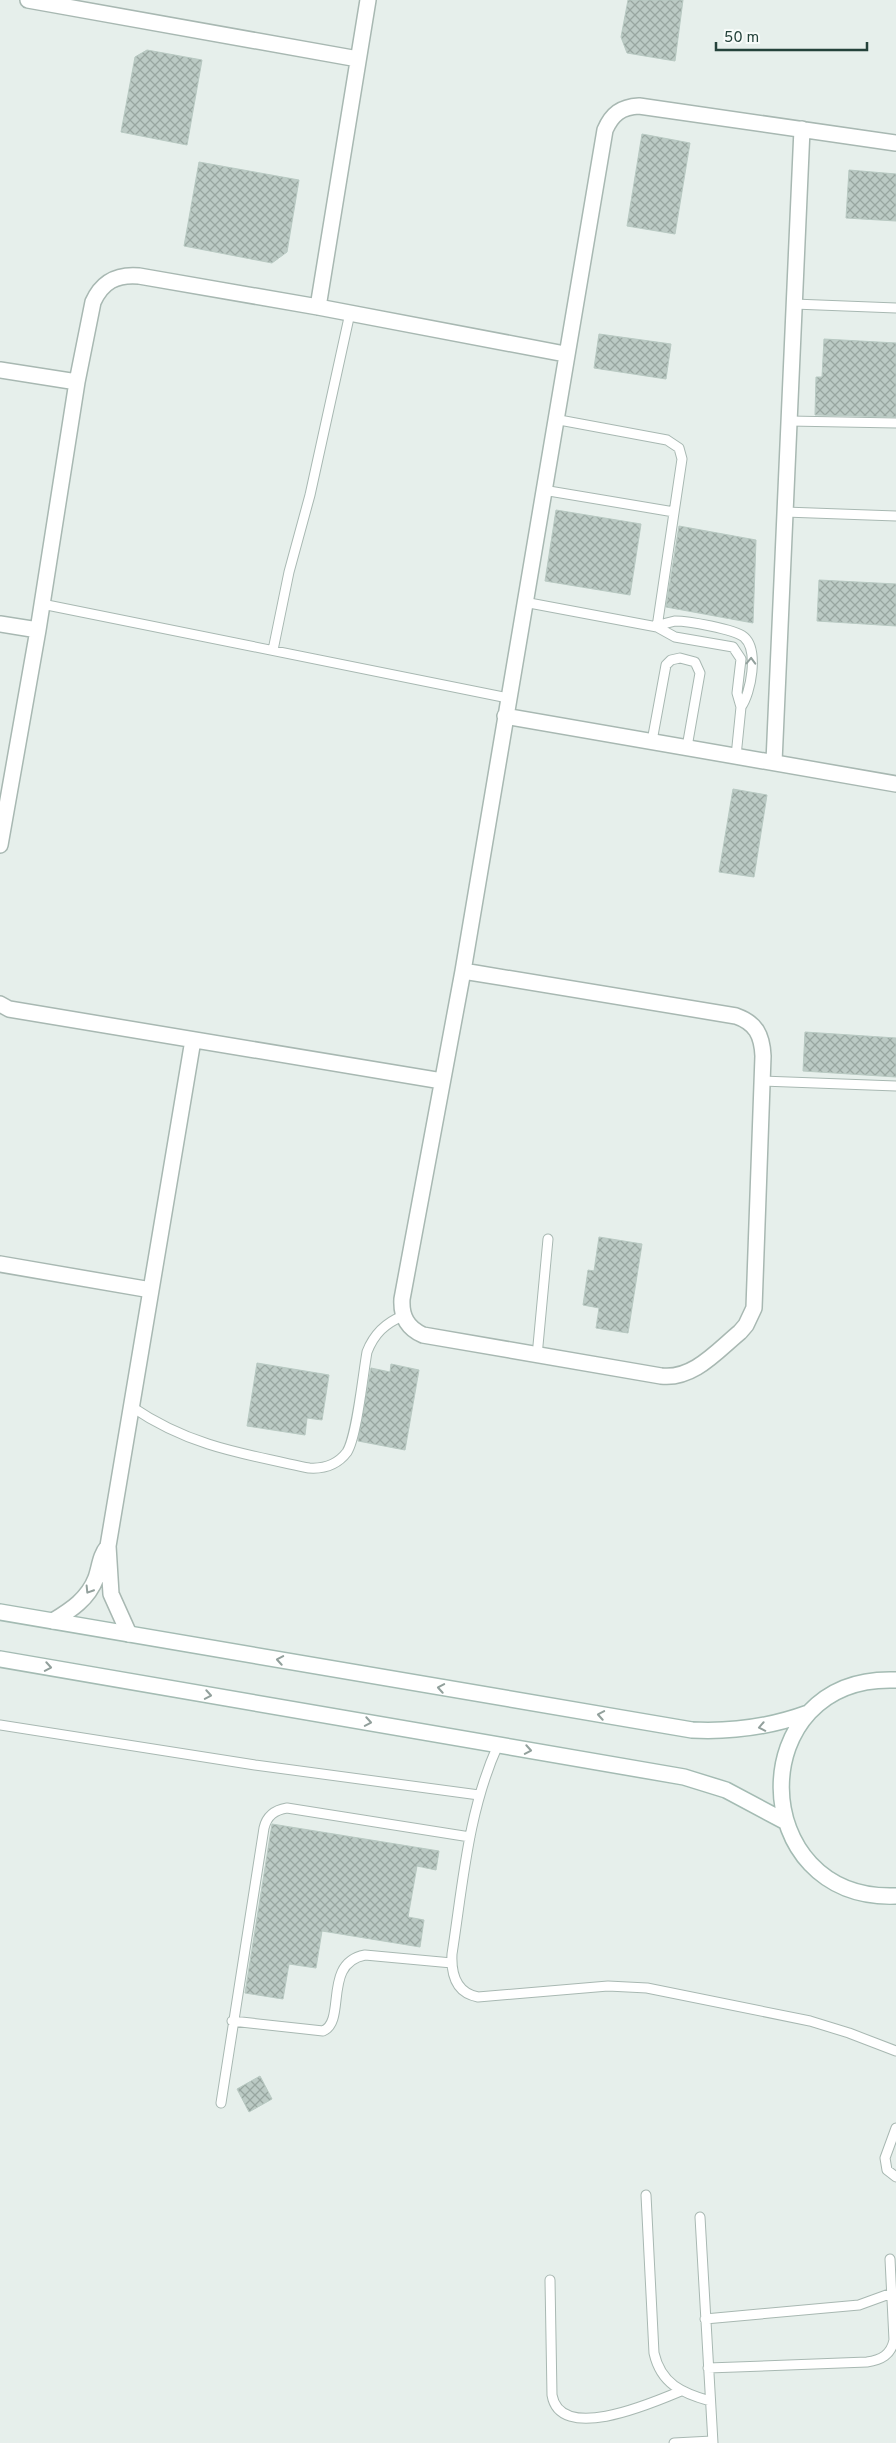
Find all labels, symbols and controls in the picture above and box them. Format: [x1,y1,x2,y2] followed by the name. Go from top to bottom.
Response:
[716,20,867,52] scale bar
[724,29,759,48] text: 50 m
[746,656,756,664] one-way arrow
[86,1584,95,1593] one-way arrow
[276,1656,285,1666] one-way arrow
[44,1662,52,1672] one-way arrow
[436,1683,445,1693] one-way arrow
[204,1689,213,1699] one-way arrow
[596,1711,605,1721] one-way arrow
[364,1717,373,1727] one-way arrow
[757,1721,766,1731] one-way arrow
[524,1745,533,1755] one-way arrow

